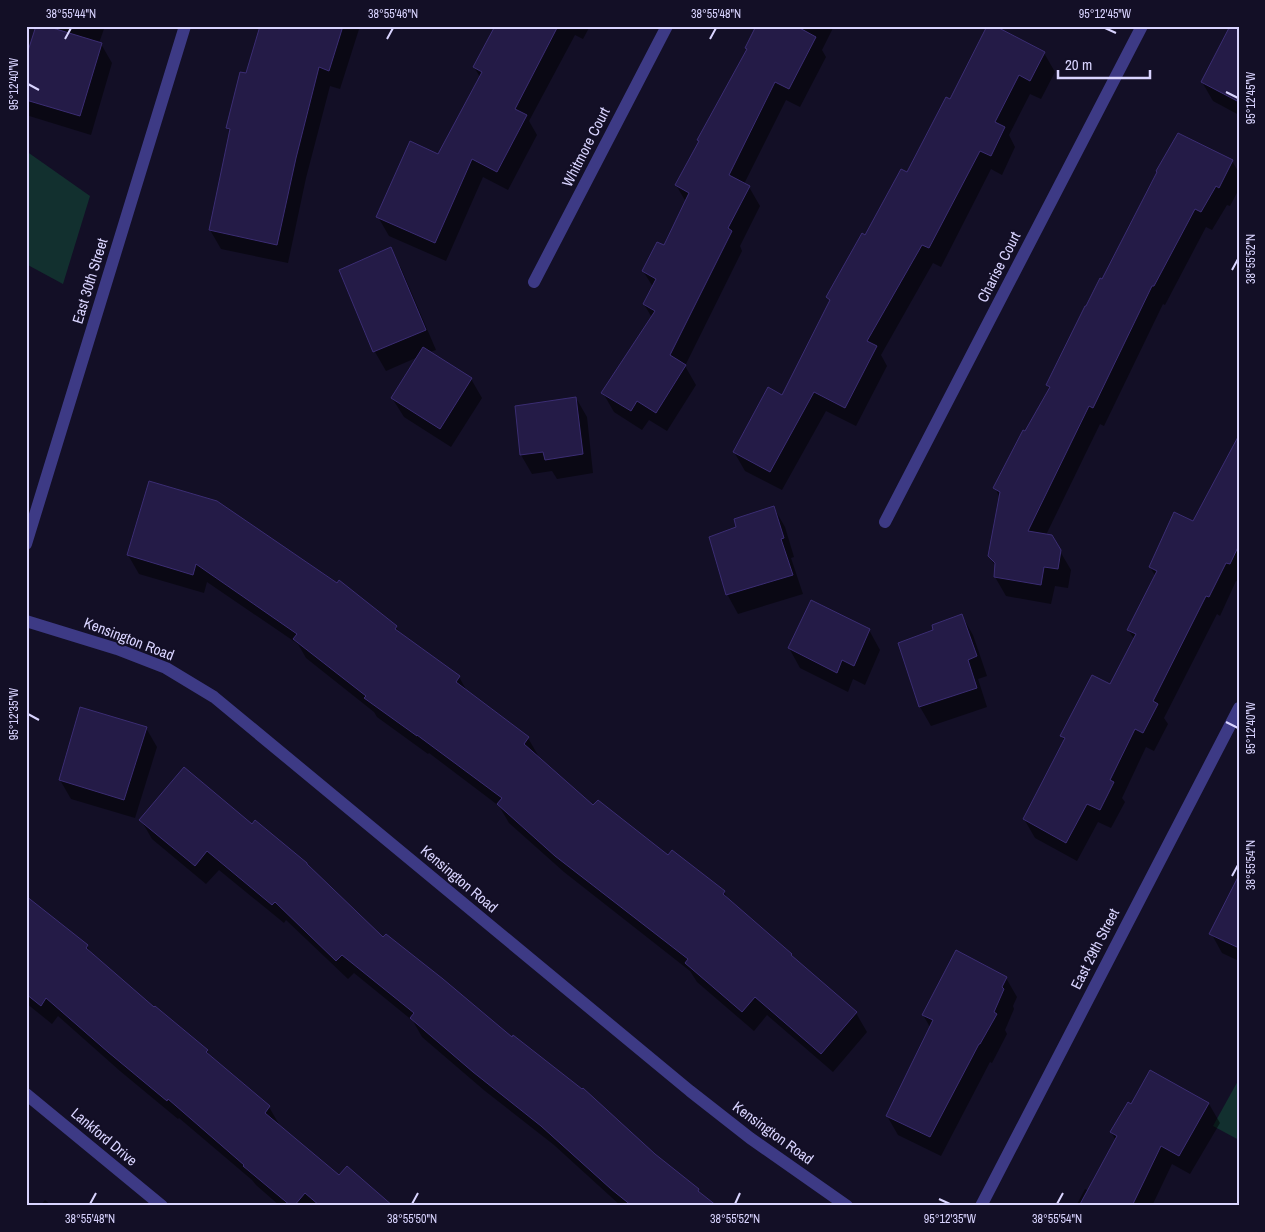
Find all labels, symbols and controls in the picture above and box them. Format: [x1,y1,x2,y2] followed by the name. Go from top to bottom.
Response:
[46,6,96,22] text: 38°55'44"N
[368,6,418,22] text: 38°55'46"N
[691,6,741,22] text: 38°55'48"N
[1079,6,1132,22] text: 95°12'45"W
[1058,48,1150,80] scale bar
[1065,54,1092,75] text: 20 m
[6,57,22,110] text: 95°12'40"W
[1243,71,1259,124] text: 95°12'45"W
[556,103,615,190] street label: Whitmore Court
[972,227,1026,306] street label: Charise Court
[1243,234,1259,284] text: 38°55'52"N
[67,235,113,326] street label: East 30th Street
[81,612,177,665] street label: Kensington Road
[6,687,22,740] text: 95°12'35"W
[1243,701,1259,754] text: 95°12'40"W
[416,840,502,917] street label: Kensington Road
[1243,840,1259,890] text: 38°55'54"N
[1065,904,1124,993] street label: East 29th Street
[729,1096,818,1169] street label: Kensington Road
[67,1103,142,1171] street label: Lankford Drive
[65,1211,115,1227] text: 38°55'48"N
[387,1211,437,1227] text: 38°55'50"N
[710,1211,760,1227] text: 38°55'52"N
[924,1211,977,1227] text: 95°12'35"W
[1032,1211,1082,1227] text: 38°55'54"N

